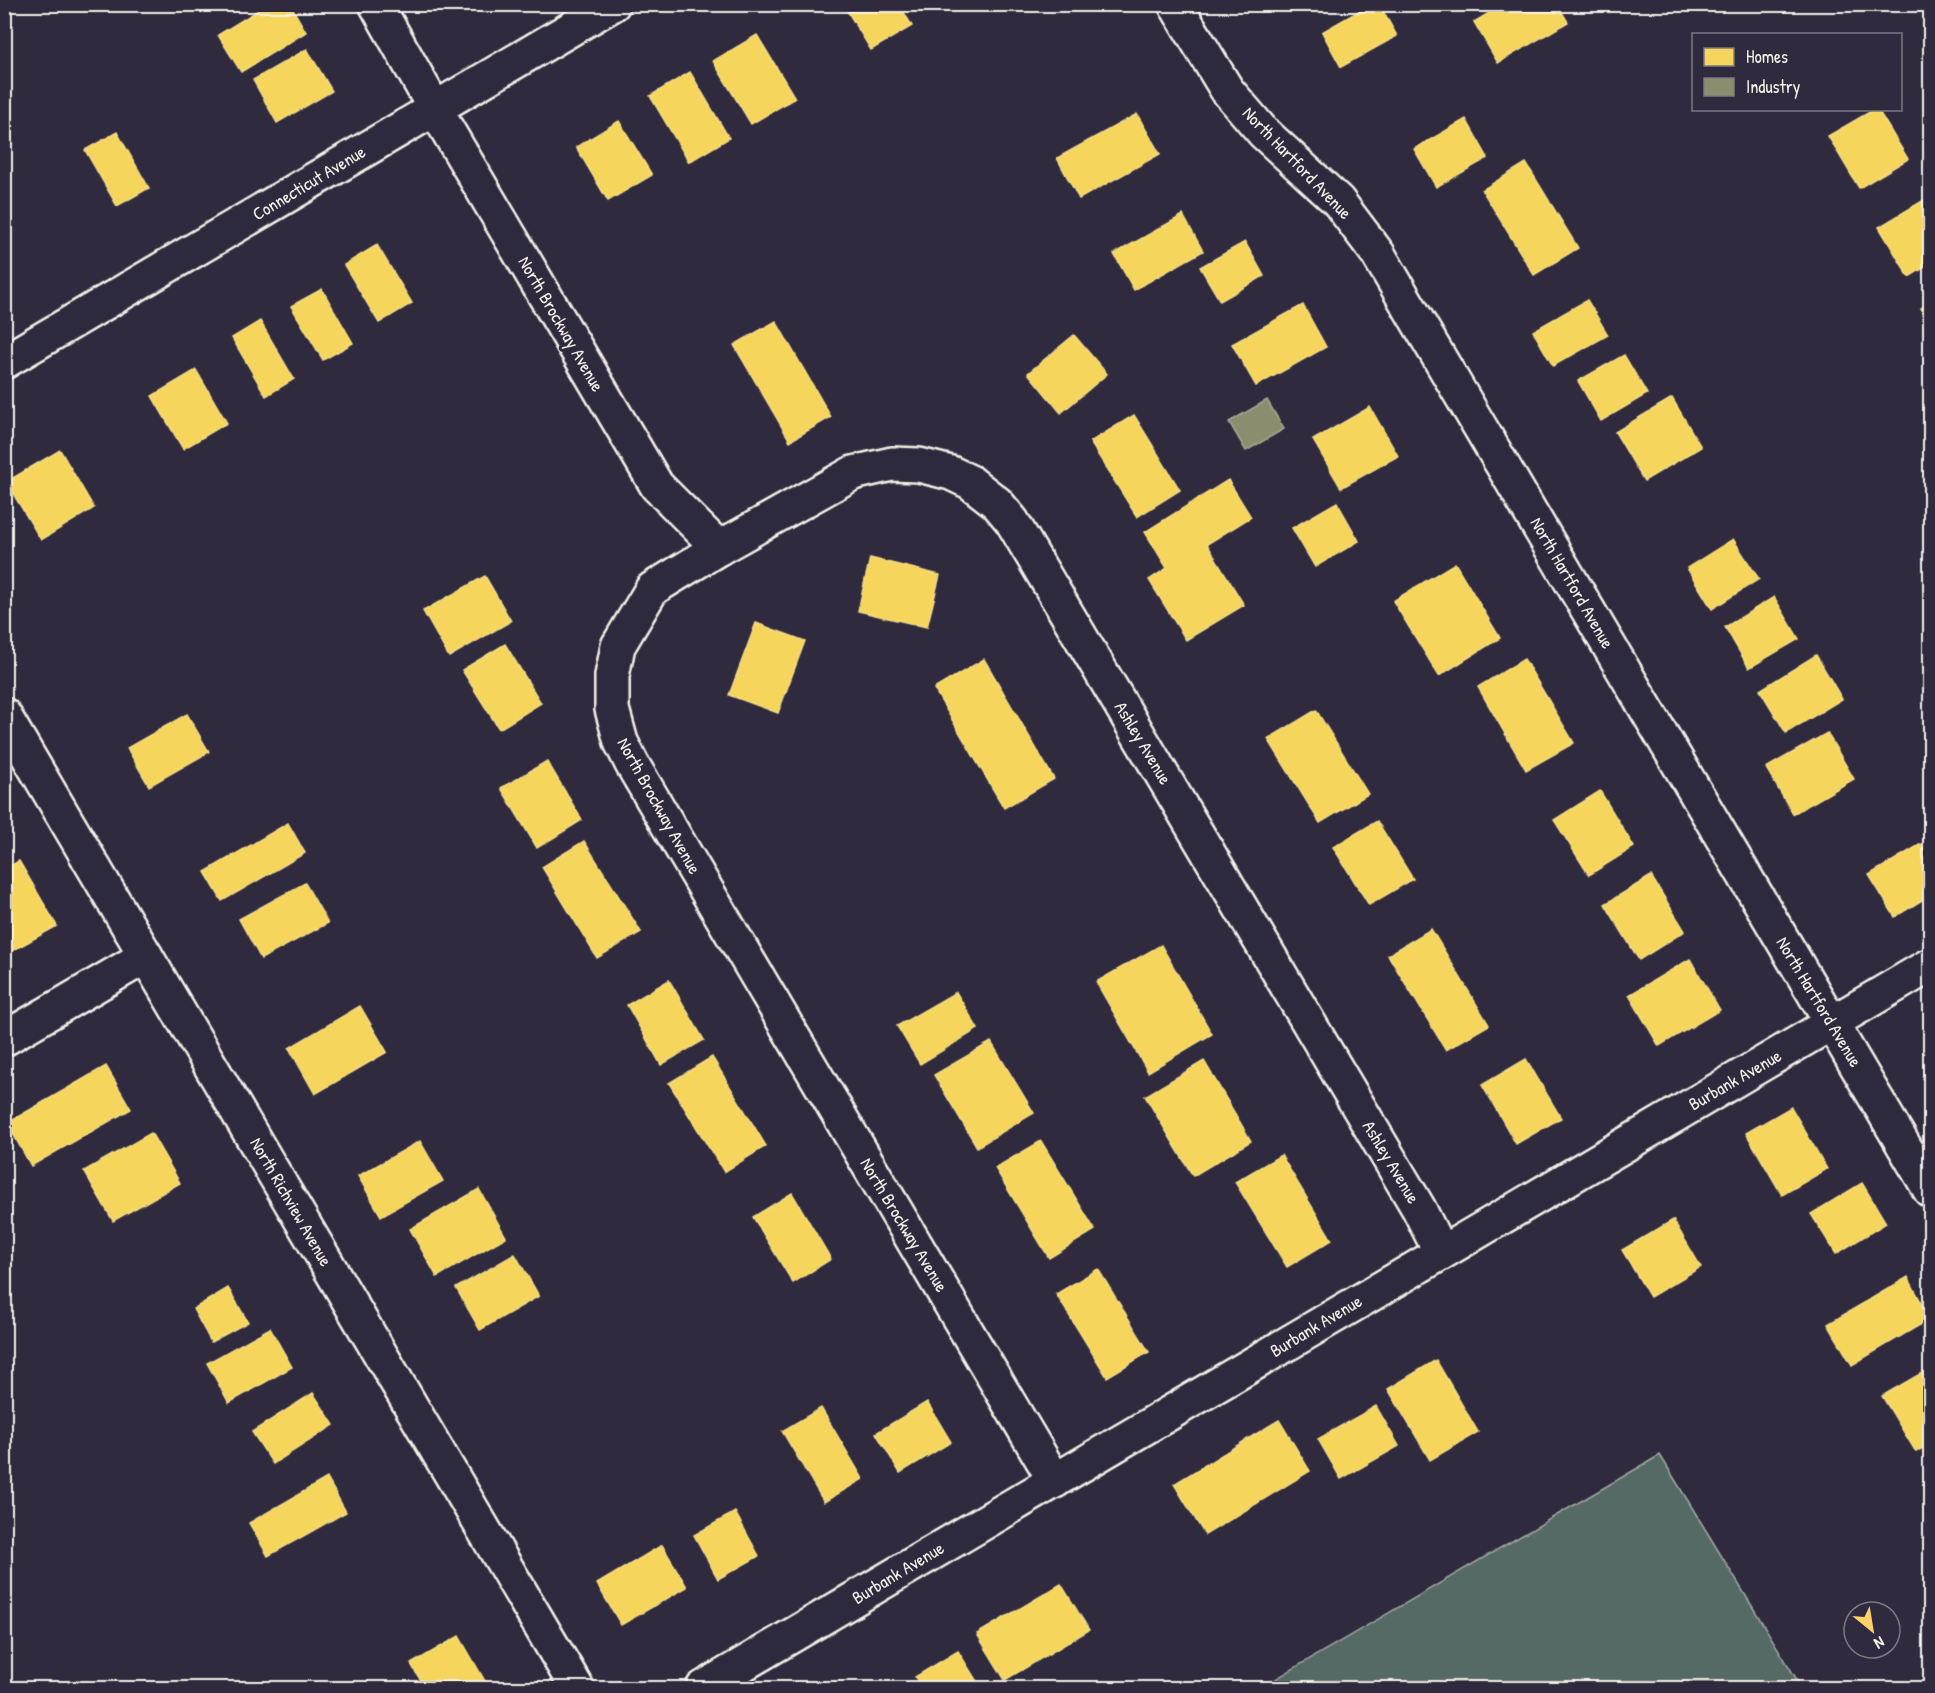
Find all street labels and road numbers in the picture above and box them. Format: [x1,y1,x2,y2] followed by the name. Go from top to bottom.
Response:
[1237,101,1358,224] street label: North Hartford Avenue
[247,139,370,226] street label: Connecticut Avenue
[513,252,610,396] street label: North Brockway Avenue
[1525,513,1620,653] street label: North Hartford Avenue
[1109,697,1178,789] street label: Ashley Avenue
[612,733,707,878] street label: North Brockway Avenue
[1771,932,1868,1071] street label: North Hartford Avenue
[1684,1043,1786,1116] street label: Burbank Avenue
[1357,1116,1426,1208] street label: Ashley Avenue
[244,1133,338,1271] street label: North Richview Avenue
[855,1153,954,1296] street label: North Brockway Avenue
[1265,1288,1366,1363] street label: Burbank Avenue
[847,1535,948,1610] street label: Burbank Avenue

